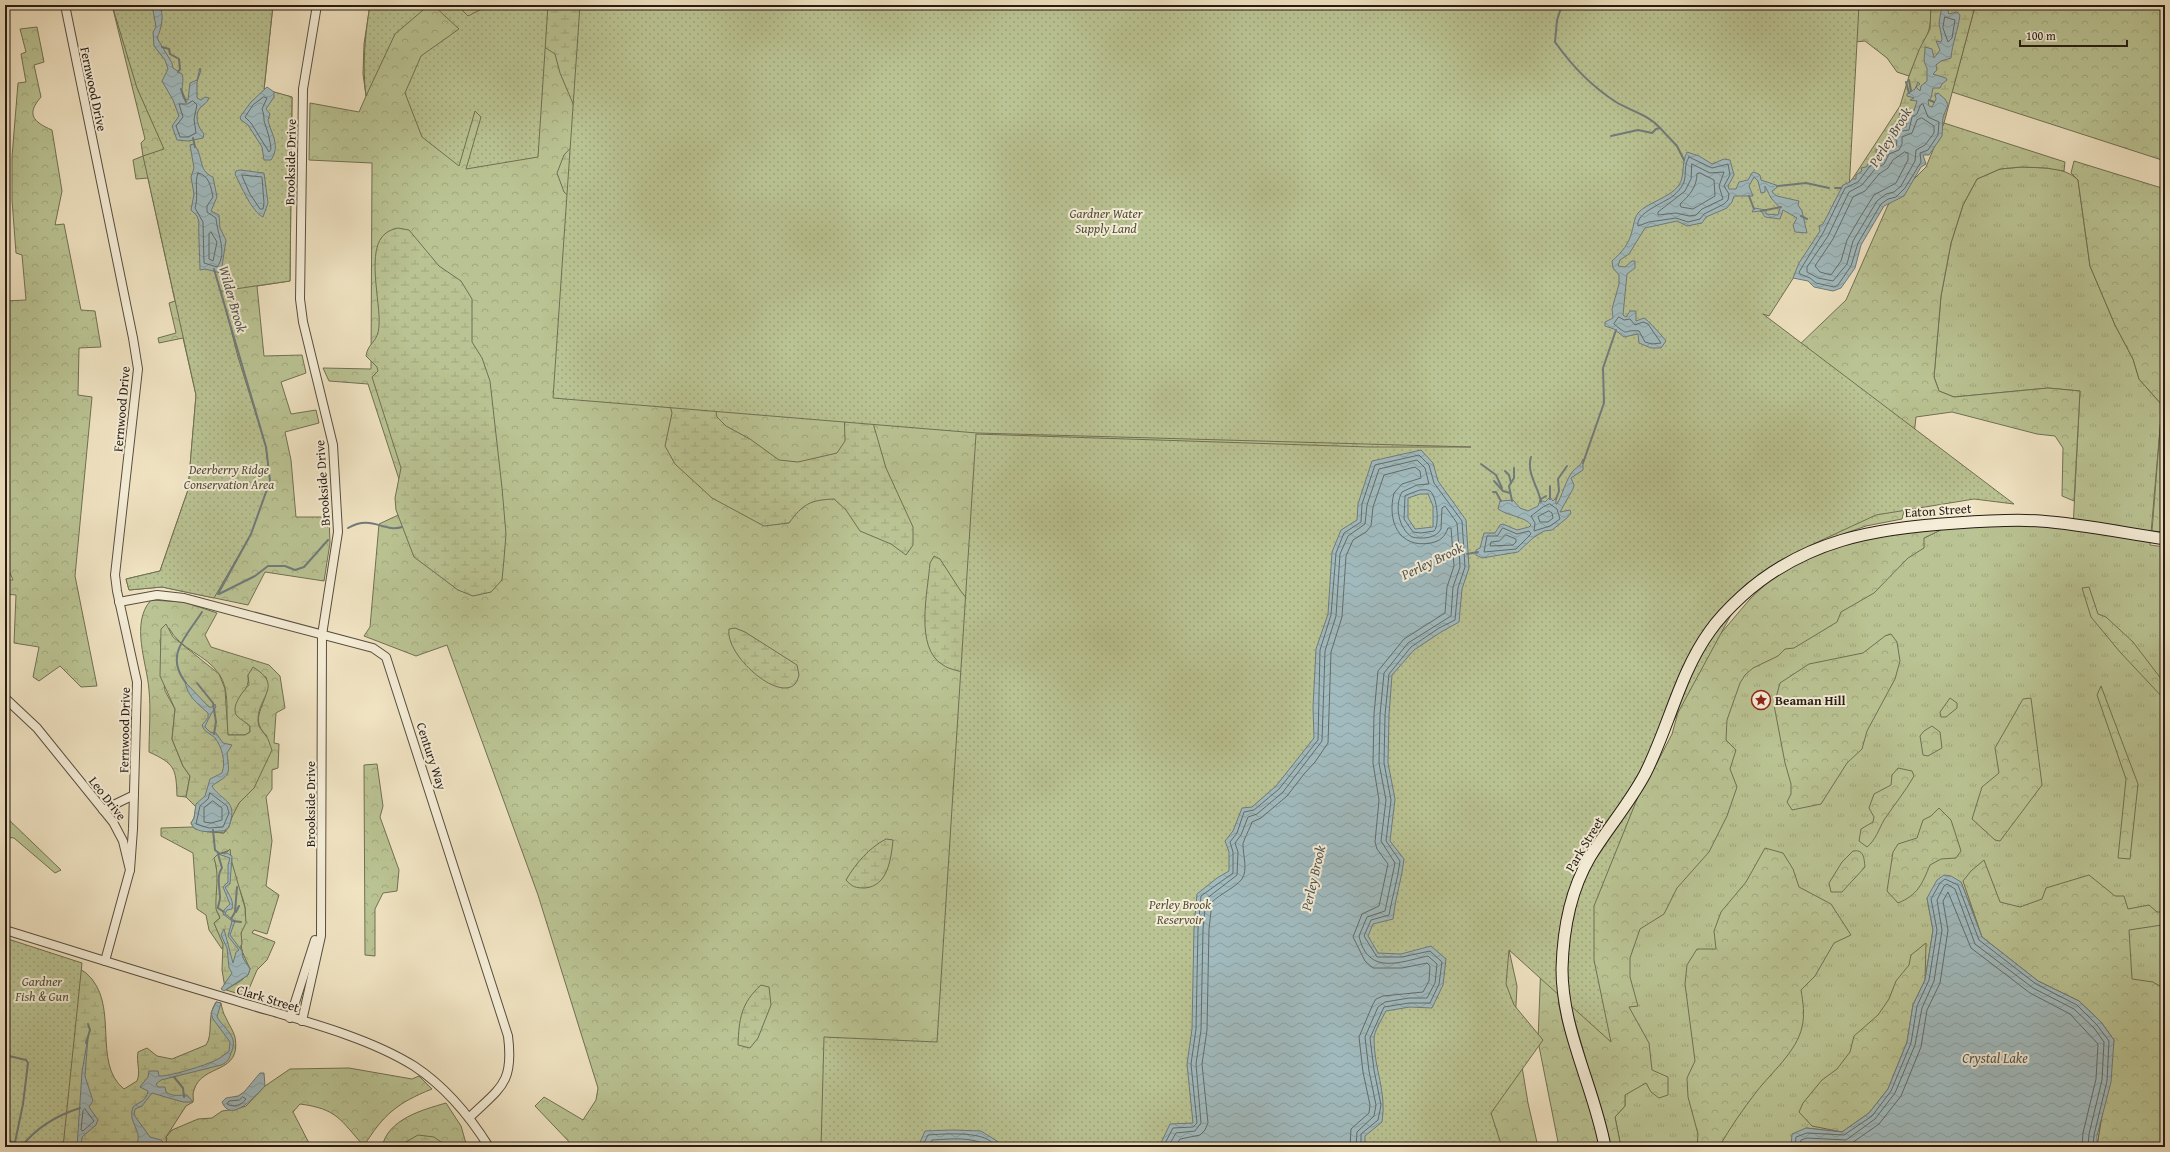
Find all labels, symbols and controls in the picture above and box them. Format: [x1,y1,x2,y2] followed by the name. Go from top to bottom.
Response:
[2020,22,2127,48] scale bar
[2026,27,2056,44] text: 100 m
[75,45,112,133] street label: Fernwood Drive
[1863,103,1916,171] water label: Perley Brook
[280,119,301,205] street label: Brookside Drive
[1070,204,1144,238] park label: Gardner Water Supply Land
[214,263,252,335] water label: Wilder Brook
[108,365,135,453] street label: Fernwood Drive
[310,439,335,527] street label: Brookside Drive
[184,460,274,494] park label: Deerberry Ridge Conservation Area
[1904,499,1973,522] street label: Eaton Street
[1397,537,1467,585] water label: Perley Brook
[114,687,135,773] street label: Fernwood Drive
[1750,689,1772,711] place icon: Beaman Hill
[1775,691,1846,710] place label: Beaman Hill
[412,720,452,793] street label: Century Way
[301,761,320,847] street label: Brookside Drive
[84,772,131,824] street label: Leo Drive
[1561,813,1608,875] street label: Park Street
[1296,843,1330,914] water label: Perley Brook
[1148,895,1211,929] park label: Perley Brook Reservoir
[14,972,69,1006] park label: Gardner Fish & Gun
[234,980,302,1017] street label: Clark Street
[1962,1048,2028,1068] water label: Crystal Lake

